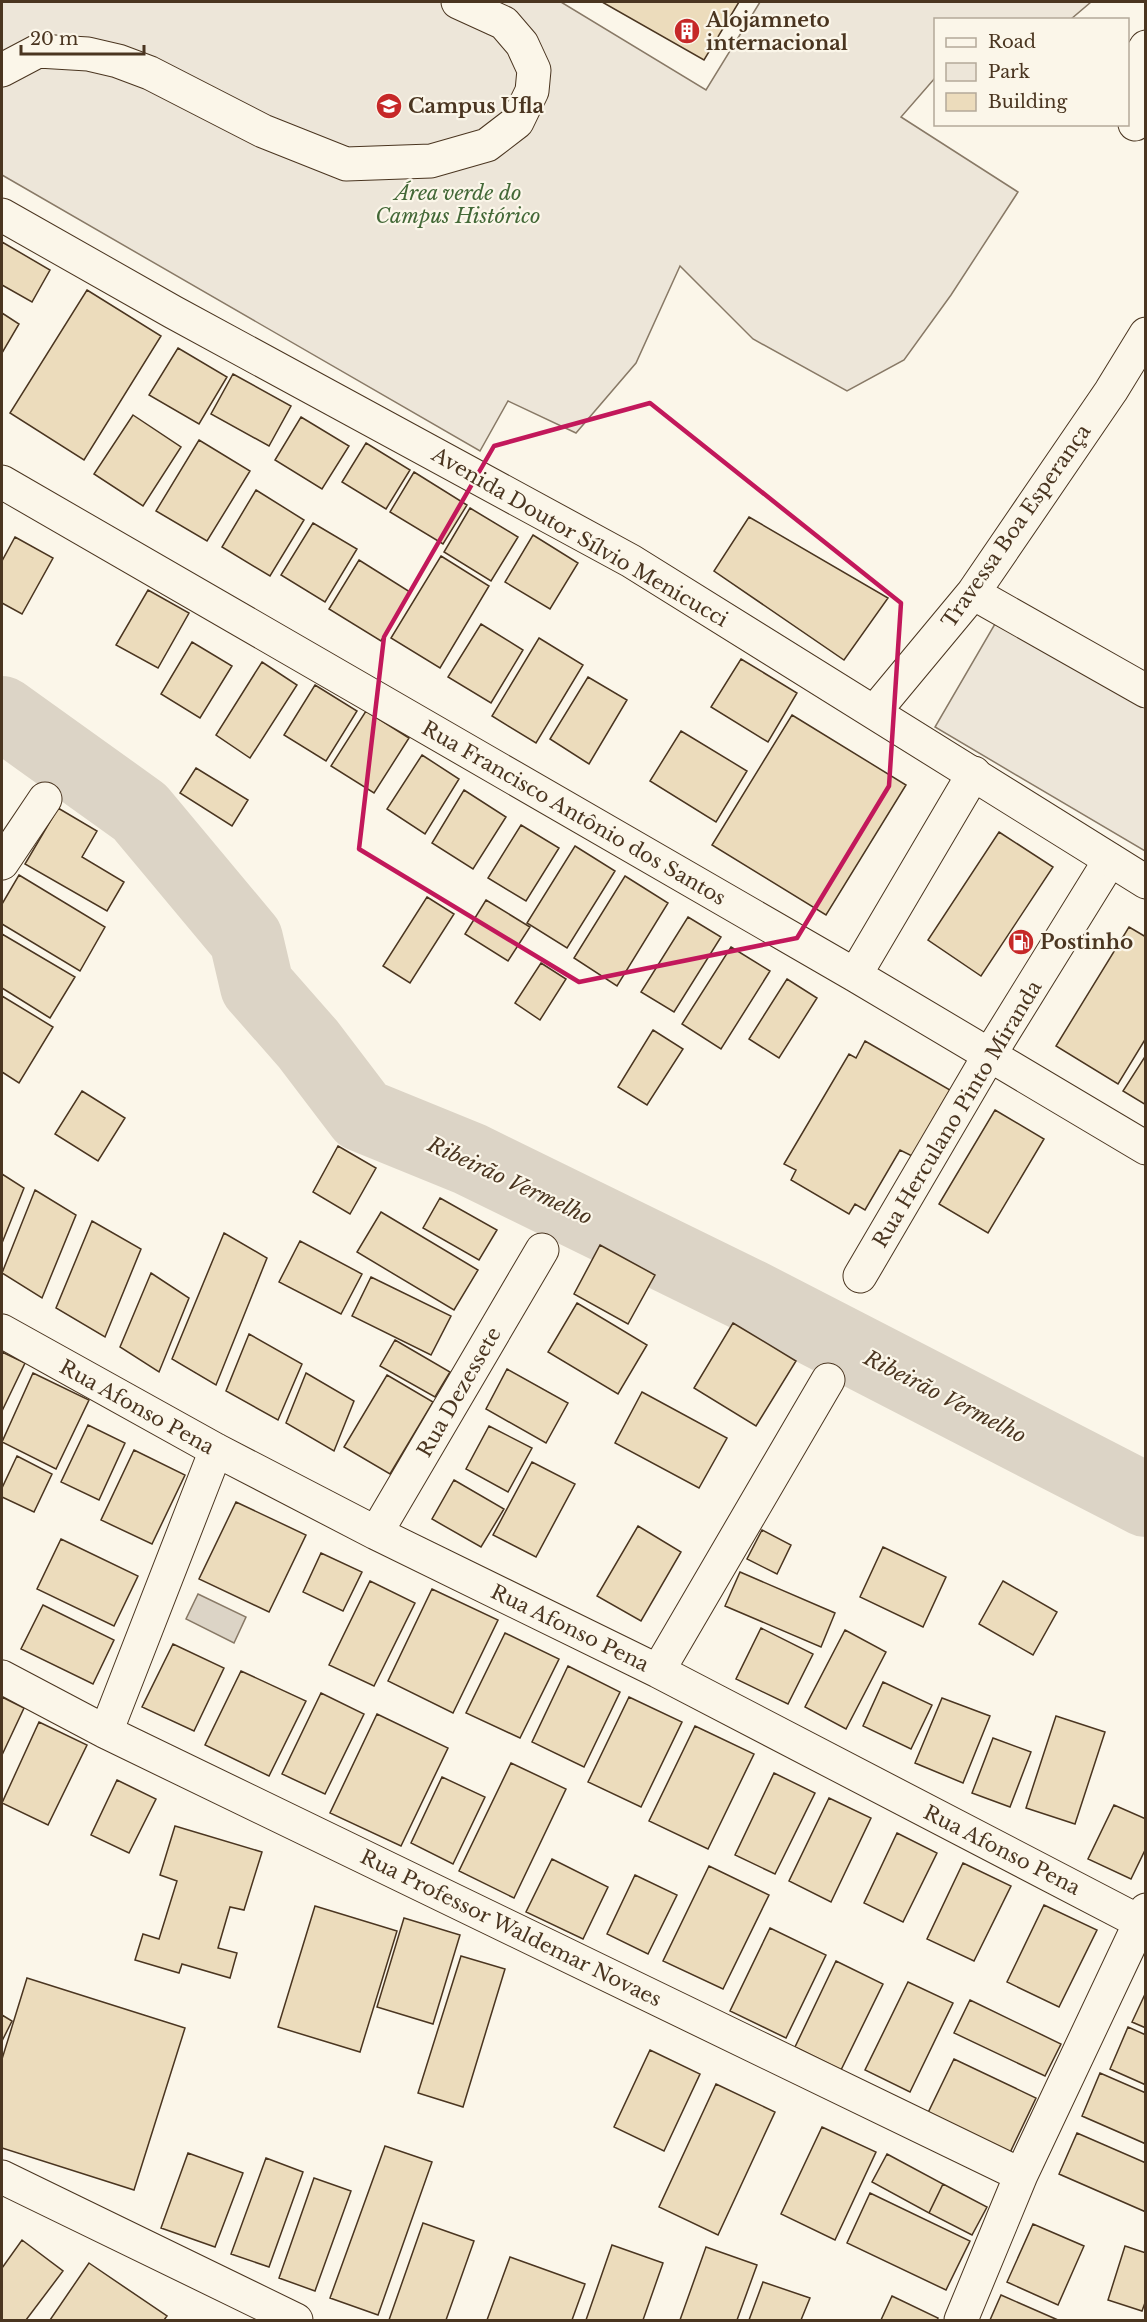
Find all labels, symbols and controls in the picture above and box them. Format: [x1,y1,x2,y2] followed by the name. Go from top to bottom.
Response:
[705,8,848,55] place label: Alojamneto internacional
[672,16,702,46] building icon: Alojamneto internacional
[21,18,144,56] scale bar
[934,18,1129,126] legend
[30,28,78,50] text: 20 m
[988,31,1036,53] text: Road
[988,61,1030,83] text: Park
[374,91,404,121] school or university icon: Campus Ufla
[988,91,1067,113] text: Building
[408,94,545,118] place label: Campus Ufla
[376,180,540,228] park label: Área verde do Campus Histórico
[937,419,1096,632] street label: Travessa Boa Esperança
[427,442,732,632] street label: Avenida Doutor Sílvio Menicucci
[418,716,730,910] street label: Rua Francisco Antônio dos Santos
[1006,927,1036,957] fuel station icon: Postinho
[1040,930,1133,954] place label: Postinho
[868,975,1047,1252] street label: Rua Herculano Pinto Miranda
[423,1131,596,1231] water label: Ribeirão Vermelho
[412,1323,506,1461] street label: Rua Dezessete
[859,1344,1030,1449] water label: Ribeirão Vermelho
[56,1355,219,1460] street label: Rua Afonso Pena
[487,1579,654,1677] street label: Rua Afonso Pena
[920,1800,1085,1900] street label: Rua Afonso Pena
[357,1844,665,2012] street label: Rua Professor Waldemar Novaes

